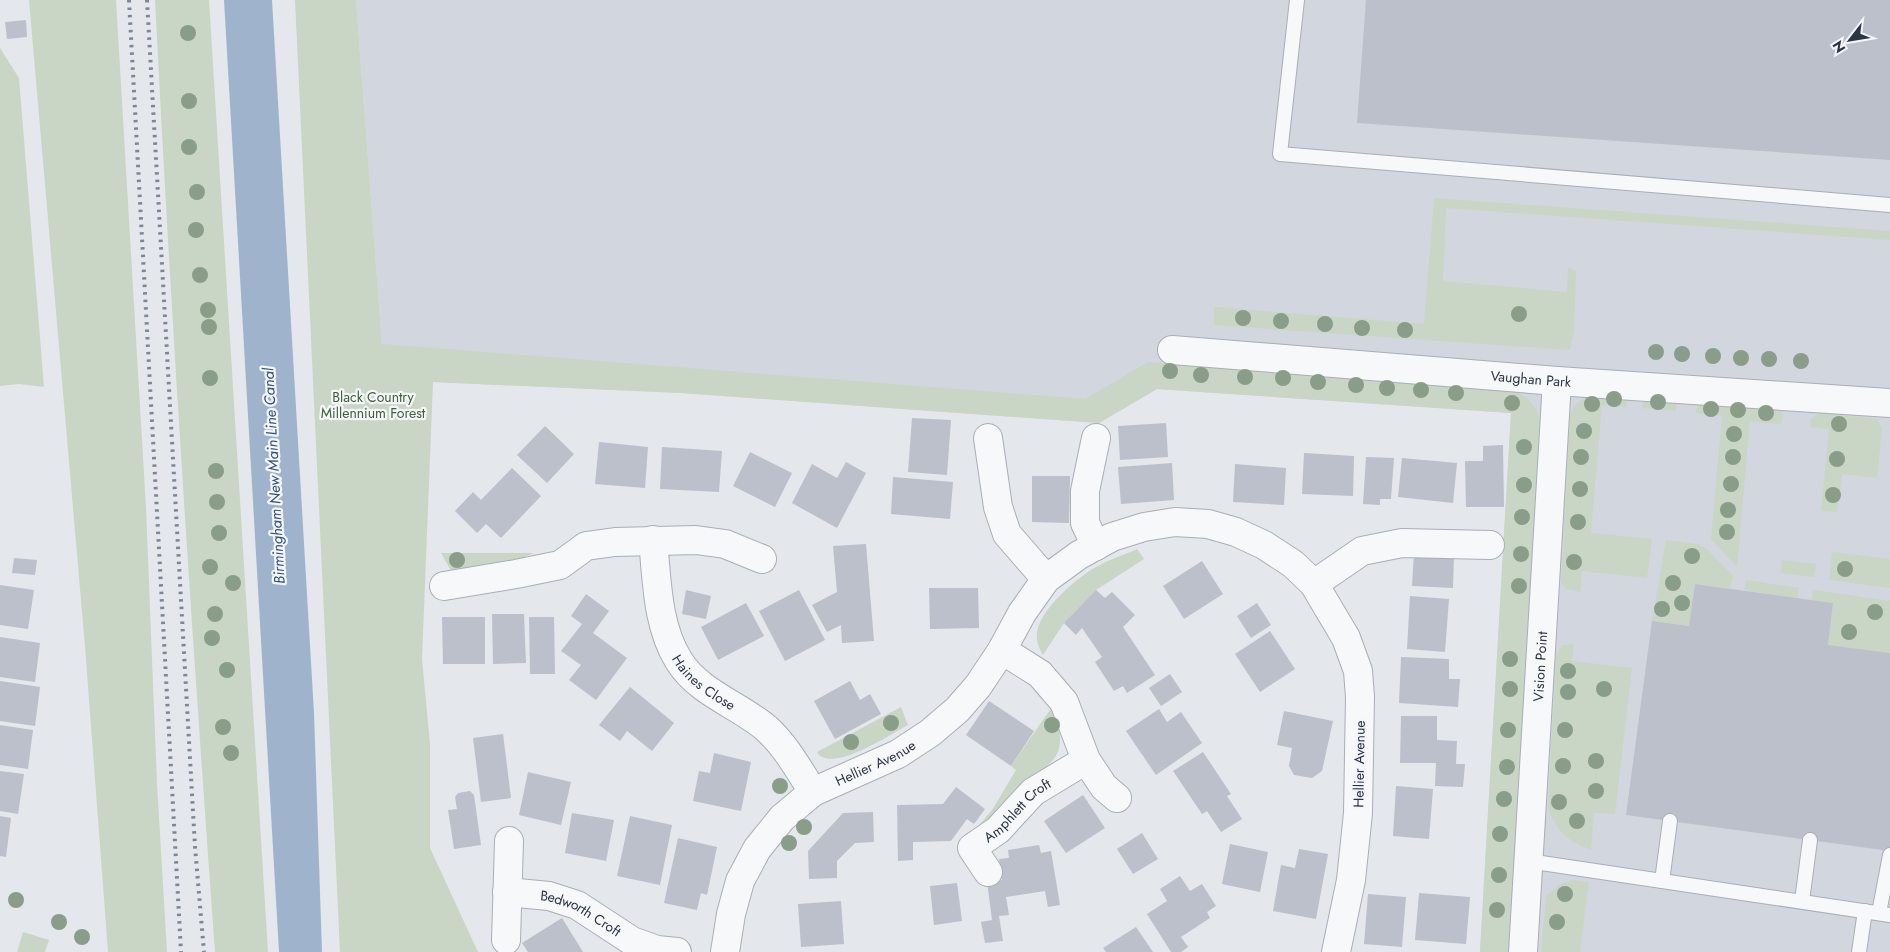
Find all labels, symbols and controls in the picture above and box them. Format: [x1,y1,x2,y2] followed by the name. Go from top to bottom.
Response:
[1825,15,1875,65] north arrow
[1827,37,1850,57] text: N
[1490,366,1572,392] street label: Vaughan Park
[257,367,291,585] water label: Birmingham New Main Line Canal
[321,387,426,423] park label: Black Country Millennium Forest
[1528,630,1552,702] street label: Vision Point
[667,651,739,715] street label: Haines Close
[1348,720,1370,808] street label: Hellier Avenue
[832,735,920,791] street label: Hellier Avenue
[980,773,1055,847] street label: Amphlett Croft
[539,885,626,942] street label: Bedworth Croft

